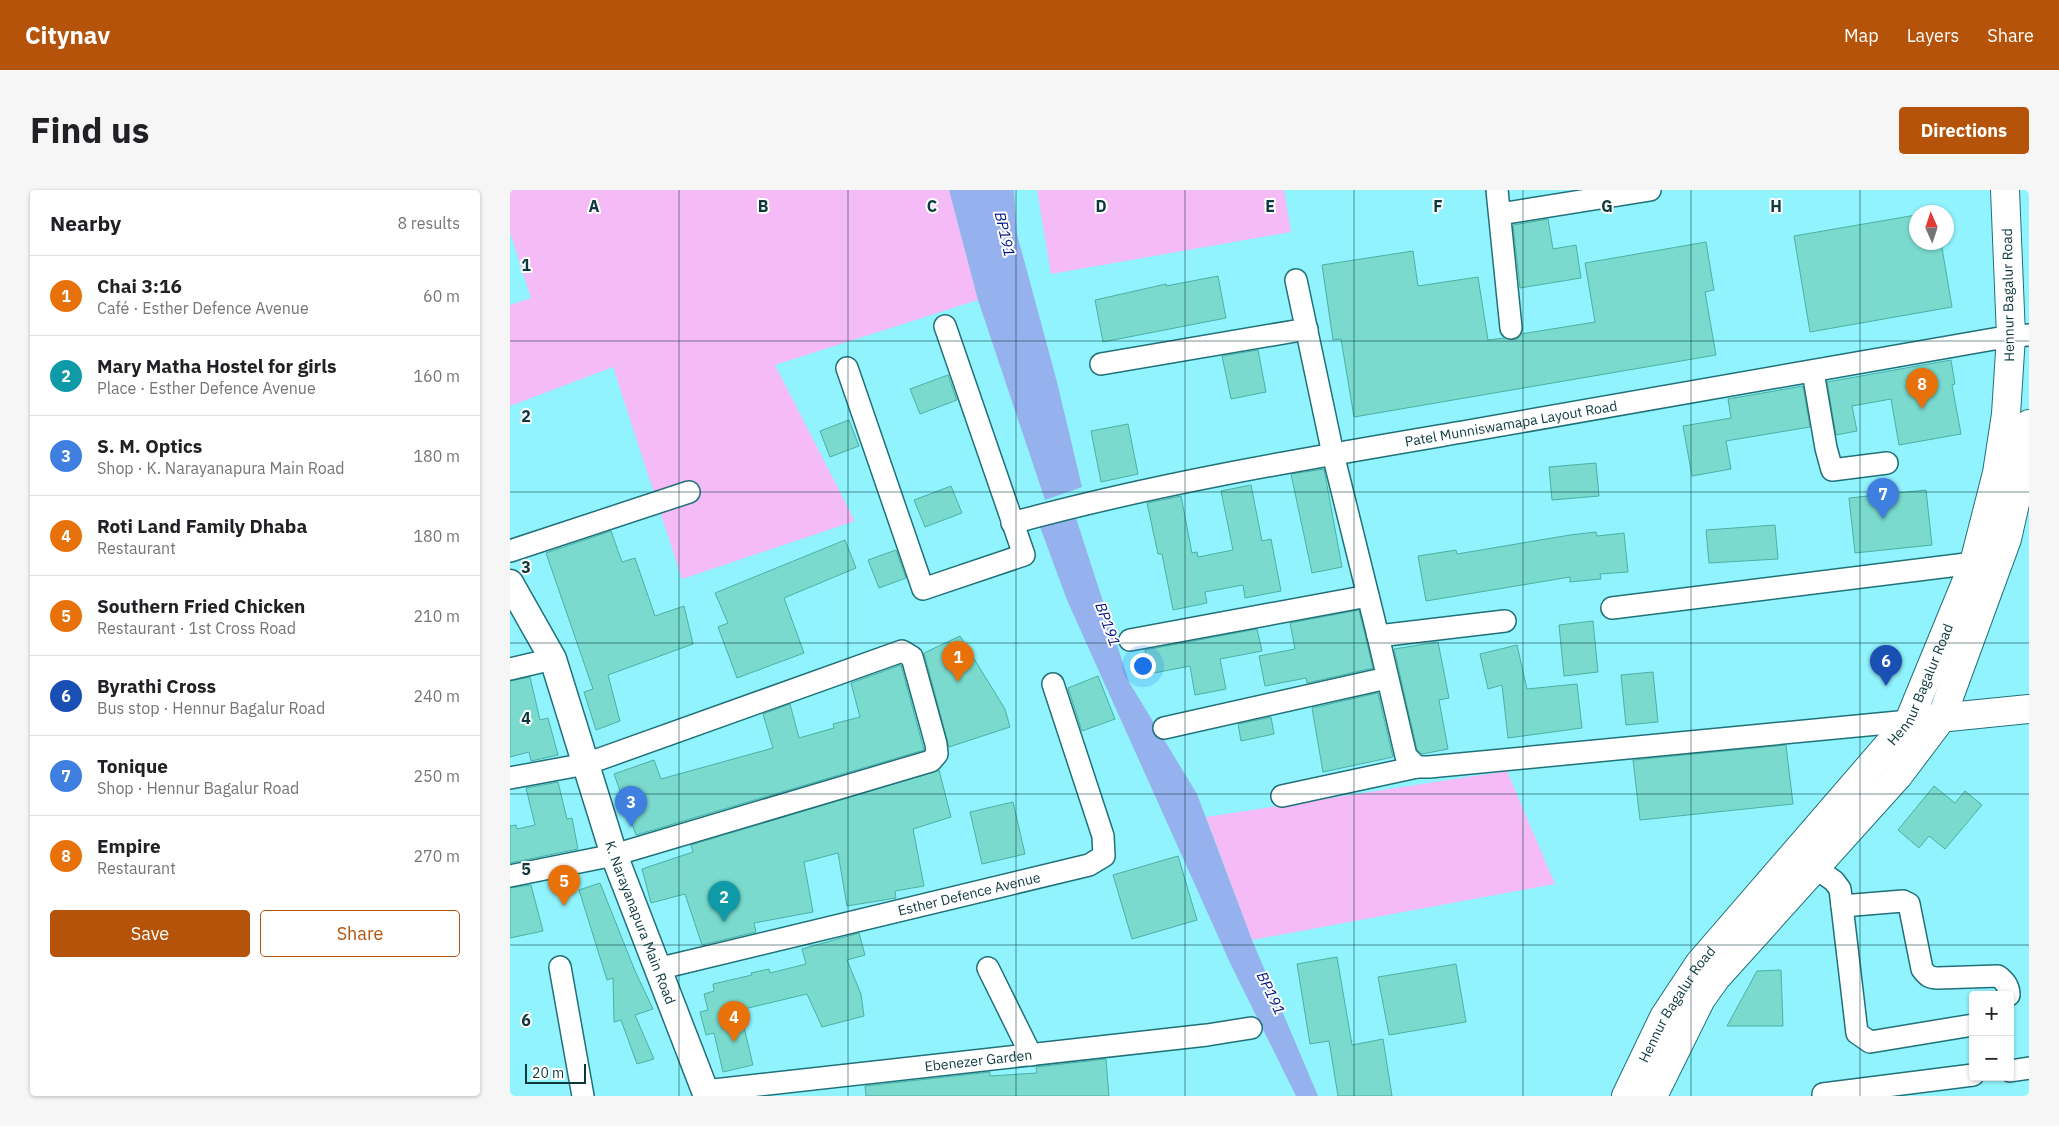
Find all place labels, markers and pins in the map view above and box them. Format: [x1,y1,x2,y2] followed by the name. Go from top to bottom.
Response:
[1906,368,1938,409] pin: 8
[1867,478,1899,519] pin: 7
[942,641,974,682] pin: 1
[1870,645,1902,686] pin: 6
[615,786,647,827] pin: 3
[548,865,580,906] pin: 5
[708,881,740,922] pin: 2
[718,1001,750,1042] pin: 4

